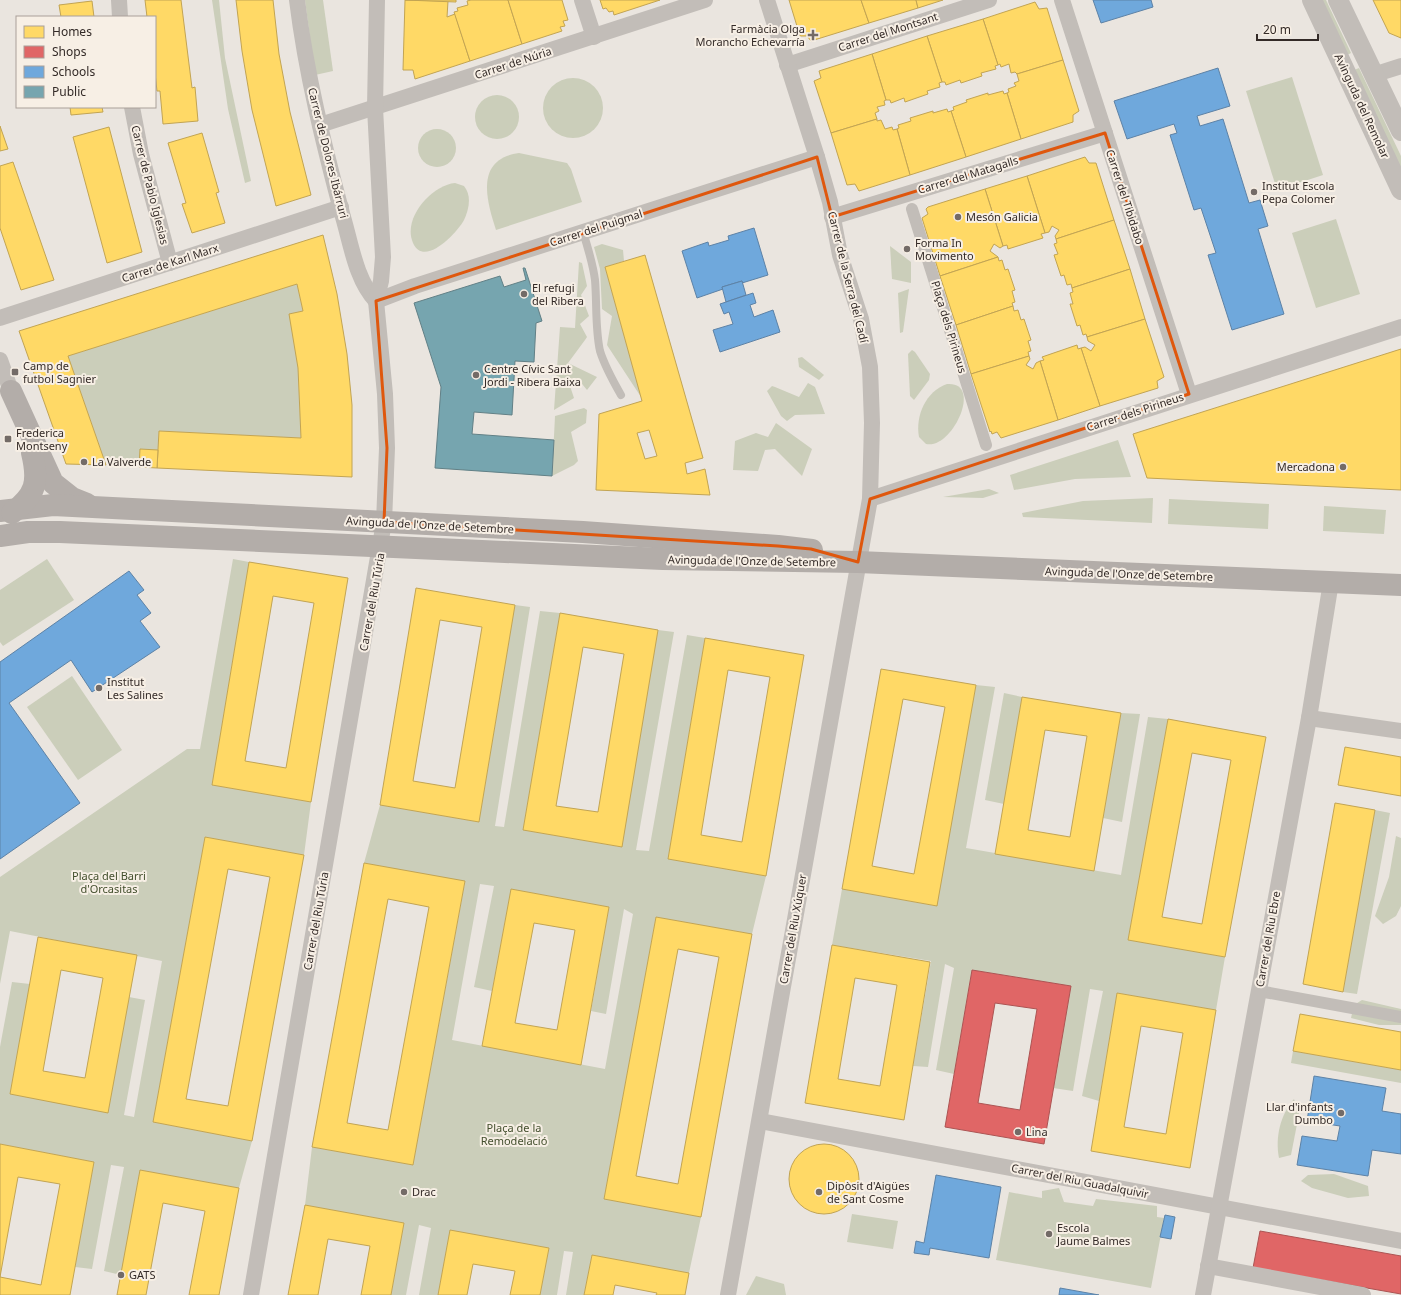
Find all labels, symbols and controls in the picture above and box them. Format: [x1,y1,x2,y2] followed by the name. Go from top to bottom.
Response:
[836,8,940,55] street label: Carrer del Montsant
[16,16,156,108] legend
[1257,16,1318,42] scale bar
[695,21,805,49] place label: Farmàcia Olga Morancho Echevarría
[1263,21,1291,38] text: 20 m
[52,23,92,40] text: Homes
[808,30,818,40] marker: Farmàcia Olga Morancho Echevarría
[52,43,87,60] text: Shops
[472,43,553,82] street label: Carrer de Núria
[1332,51,1393,161] street label: Avinguda del Remolar
[52,63,95,80] text: Schools
[52,83,86,100] text: Public
[305,86,352,220] street label: Carrer de Dolores Ibárruri
[128,124,173,246] street label: Carrer de Pablo Iglesias
[1103,147,1148,247] street label: Carrer del Tibidabo
[916,152,1020,197] street label: Carrer del Matagalls
[1262,178,1335,206] place label: Institut Escola Pepa Colomer
[1249,187,1259,197] marker: Institut Escola Pepa Colomer
[548,205,644,250] street label: Carrer del Puigmal
[966,209,1038,224] place label: Mesón Galicia
[825,210,872,345] street label: Carrer de la Serra del Cadí
[953,212,963,222] marker: Mesón Galicia
[915,235,974,263] place label: Forma In Movimento
[119,240,220,285] street label: Carrer de Karl Marx
[902,244,912,254] marker: Forma In Movimento
[928,279,971,375] street label: Plaça dels Pirineus
[532,280,584,308] place label: El refugi del Ribera
[519,289,529,299] marker: El refugi del Ribera
[23,358,96,386] place label: Camp de futbol Sagnier
[483,361,581,389] place label: Centre Cívic Sant Jordi - Ribera Baixa
[10,367,20,377] marker: Camp de futbol Sagnier
[471,370,481,380] marker: Centre Cívic Sant Jordi - Ribera Baixa
[1084,389,1185,434] street label: Carrer dels Pirineus
[16,425,68,453] place label: Frederica Montseny
[3,434,13,444] marker: Frederica Montseny
[92,454,151,469] place label: La Valverde
[79,457,89,467] marker: La Valverde
[1277,459,1335,474] place label: Mercadona
[1338,462,1348,472] marker: Mercadona
[346,513,514,536] street label: Avinguda de l'Onze de Setembre
[355,552,388,652] street label: Carrer del Riu Túria
[668,552,836,569] street label: Avinguda de l'Onze de Setembre
[1045,563,1213,584] street label: Avinguda de l'Onze de Setembre
[107,674,163,702] place label: Institut Les Salines
[94,683,104,693] marker: Institut Les Salines
[72,868,146,896] park label: Plaça del Barri d'Orcasitas
[299,871,332,971] street label: Carrer del Riu Túria
[775,872,810,985] street label: Carrer del Riu Xúquer
[1252,890,1283,988] street label: Carrer del Riu Ebre
[1266,1099,1333,1127] place label: Llar d'infants Dumbo
[1336,1108,1346,1118] marker: Llar d'infants Dumbo
[481,1120,548,1148] park label: Plaça de la Remodelació
[1026,1124,1048,1139] place label: Lina
[1013,1127,1023,1137] marker: Lina
[1010,1160,1151,1201] street label: Carrer del Riu Guadalquivir
[827,1178,910,1206] place label: Dipòsit d'Aigües de Sant Cosme
[412,1184,436,1199] place label: Drac
[399,1187,409,1197] marker: Drac
[814,1187,824,1197] marker: Dipòsit d'Aigües de Sant Cosme
[1056,1220,1130,1248] place label: Escola Jaume Balmes
[1044,1229,1054,1239] marker: Escola Jaume Balmes
[129,1267,155,1282] place label: GATS
[116,1270,126,1280] marker: GATS

